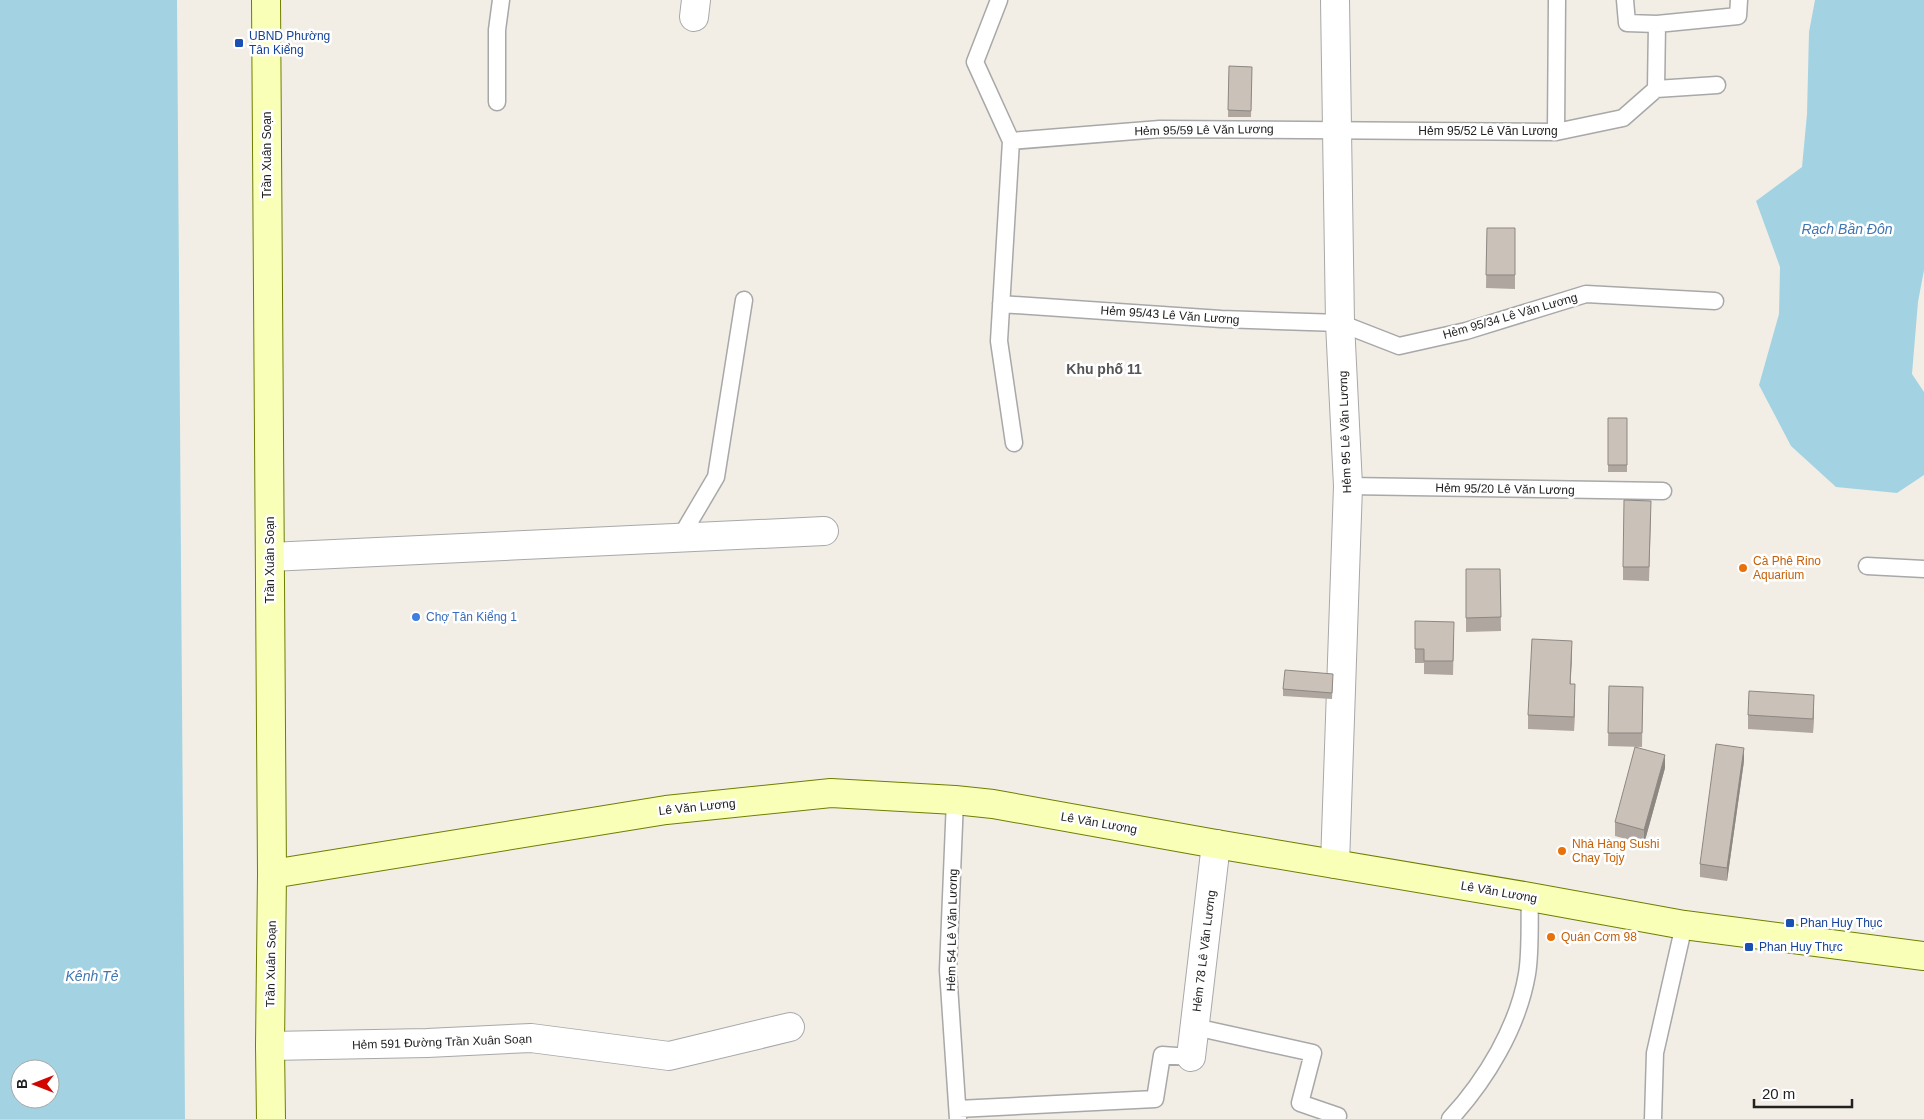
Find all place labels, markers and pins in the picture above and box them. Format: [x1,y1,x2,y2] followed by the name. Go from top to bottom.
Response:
[249,29,330,57] place label: UBND Phường Tân Kiểng
[233,37,245,49] marker: UBND Phường Tân Kiểng
[1753,554,1821,582] place label: Cà Phê Rino Aquarium
[1737,562,1749,574] marker: Cà Phê Rino Aquarium
[426,610,517,624] place label: Chợ Tân Kiểng 1
[410,611,422,623] marker: Chợ Tân Kiểng 1
[1572,837,1659,865] place label: Nhà Hàng Sushi Chay Tojy
[1556,845,1568,857] marker: Nhà Hàng Sushi Chay Tojy
[1800,916,1883,930] place label: Phan Huy Thục
[1784,917,1796,929] marker: Phan Huy Thục
[1561,930,1637,944] place label: Quán Cơm 98
[1545,931,1557,943] marker: Quán Cơm 98
[1759,940,1843,954] place label: Phan Huy Thực
[1743,941,1755,953] marker: Phan Huy Thực

